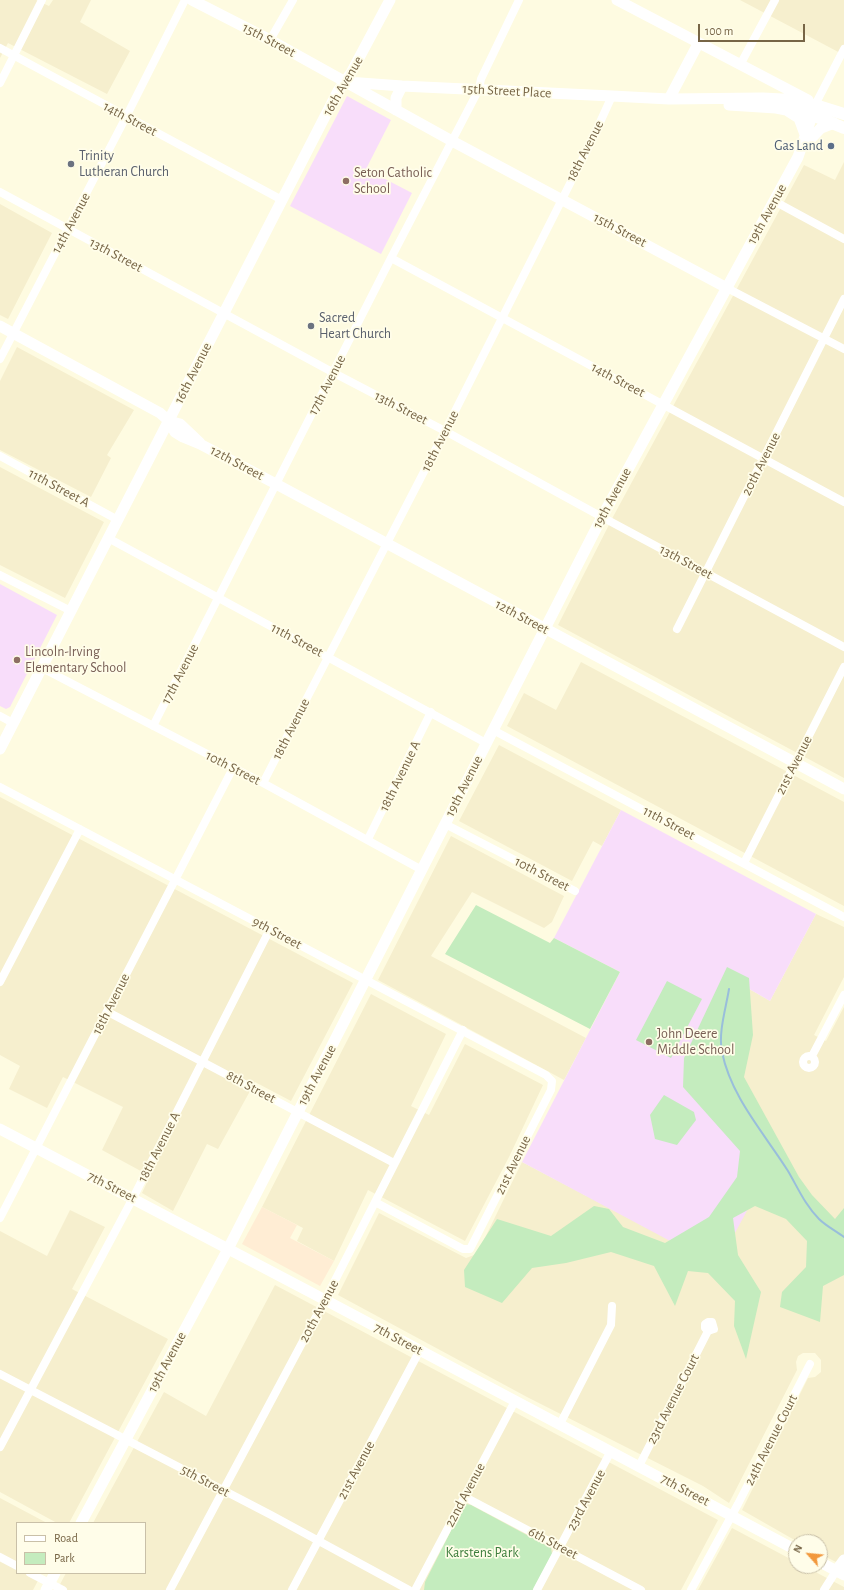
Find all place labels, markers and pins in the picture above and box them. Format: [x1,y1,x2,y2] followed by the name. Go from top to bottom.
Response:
[774,138,823,154] place label: Gas Land
[826,141,836,151] marker: Gas Land
[79,148,169,180] place label: Trinity Lutheran Church
[66,159,76,169] marker: Trinity Lutheran Church
[354,165,432,198] place label: Seton Catholic School
[341,176,351,186] marker: Seton Catholic School
[319,310,391,342] place label: Sacred Heart Church
[306,321,316,331] marker: Sacred Heart Church
[25,644,126,676] place label: Lincoln-Irving Elementary School
[12,655,22,665] marker: Lincoln-Irving Elementary School
[657,1026,734,1058] place label: John Deere Middle School
[644,1037,654,1047] marker: John Deere Middle School

